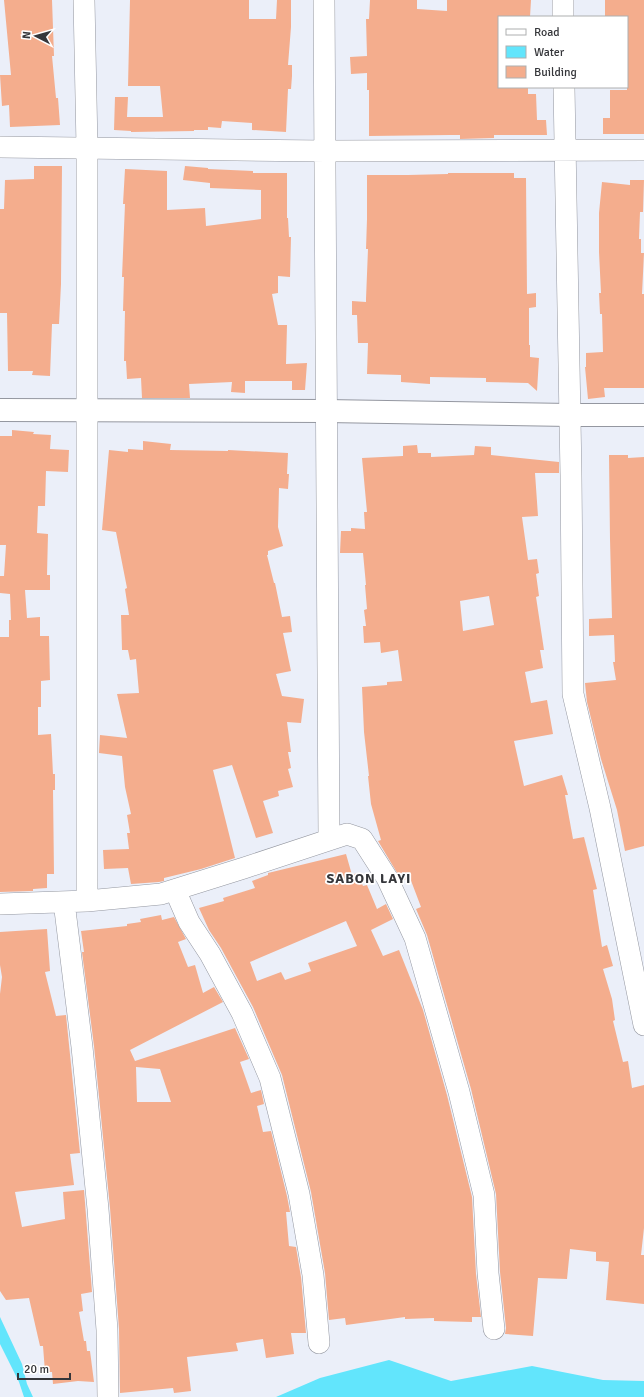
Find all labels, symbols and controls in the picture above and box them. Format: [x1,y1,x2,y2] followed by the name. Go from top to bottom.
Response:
[16,16,56,56] north arrow
[498,16,628,88] legend
[534,25,560,40] text: Road
[20,31,33,39] text: N
[534,45,565,60] text: Water
[534,65,577,80] text: Building
[327,870,411,887] district label: SABON LAYI
[18,1355,70,1381] scale bar
[24,1362,49,1377] text: 20 m

